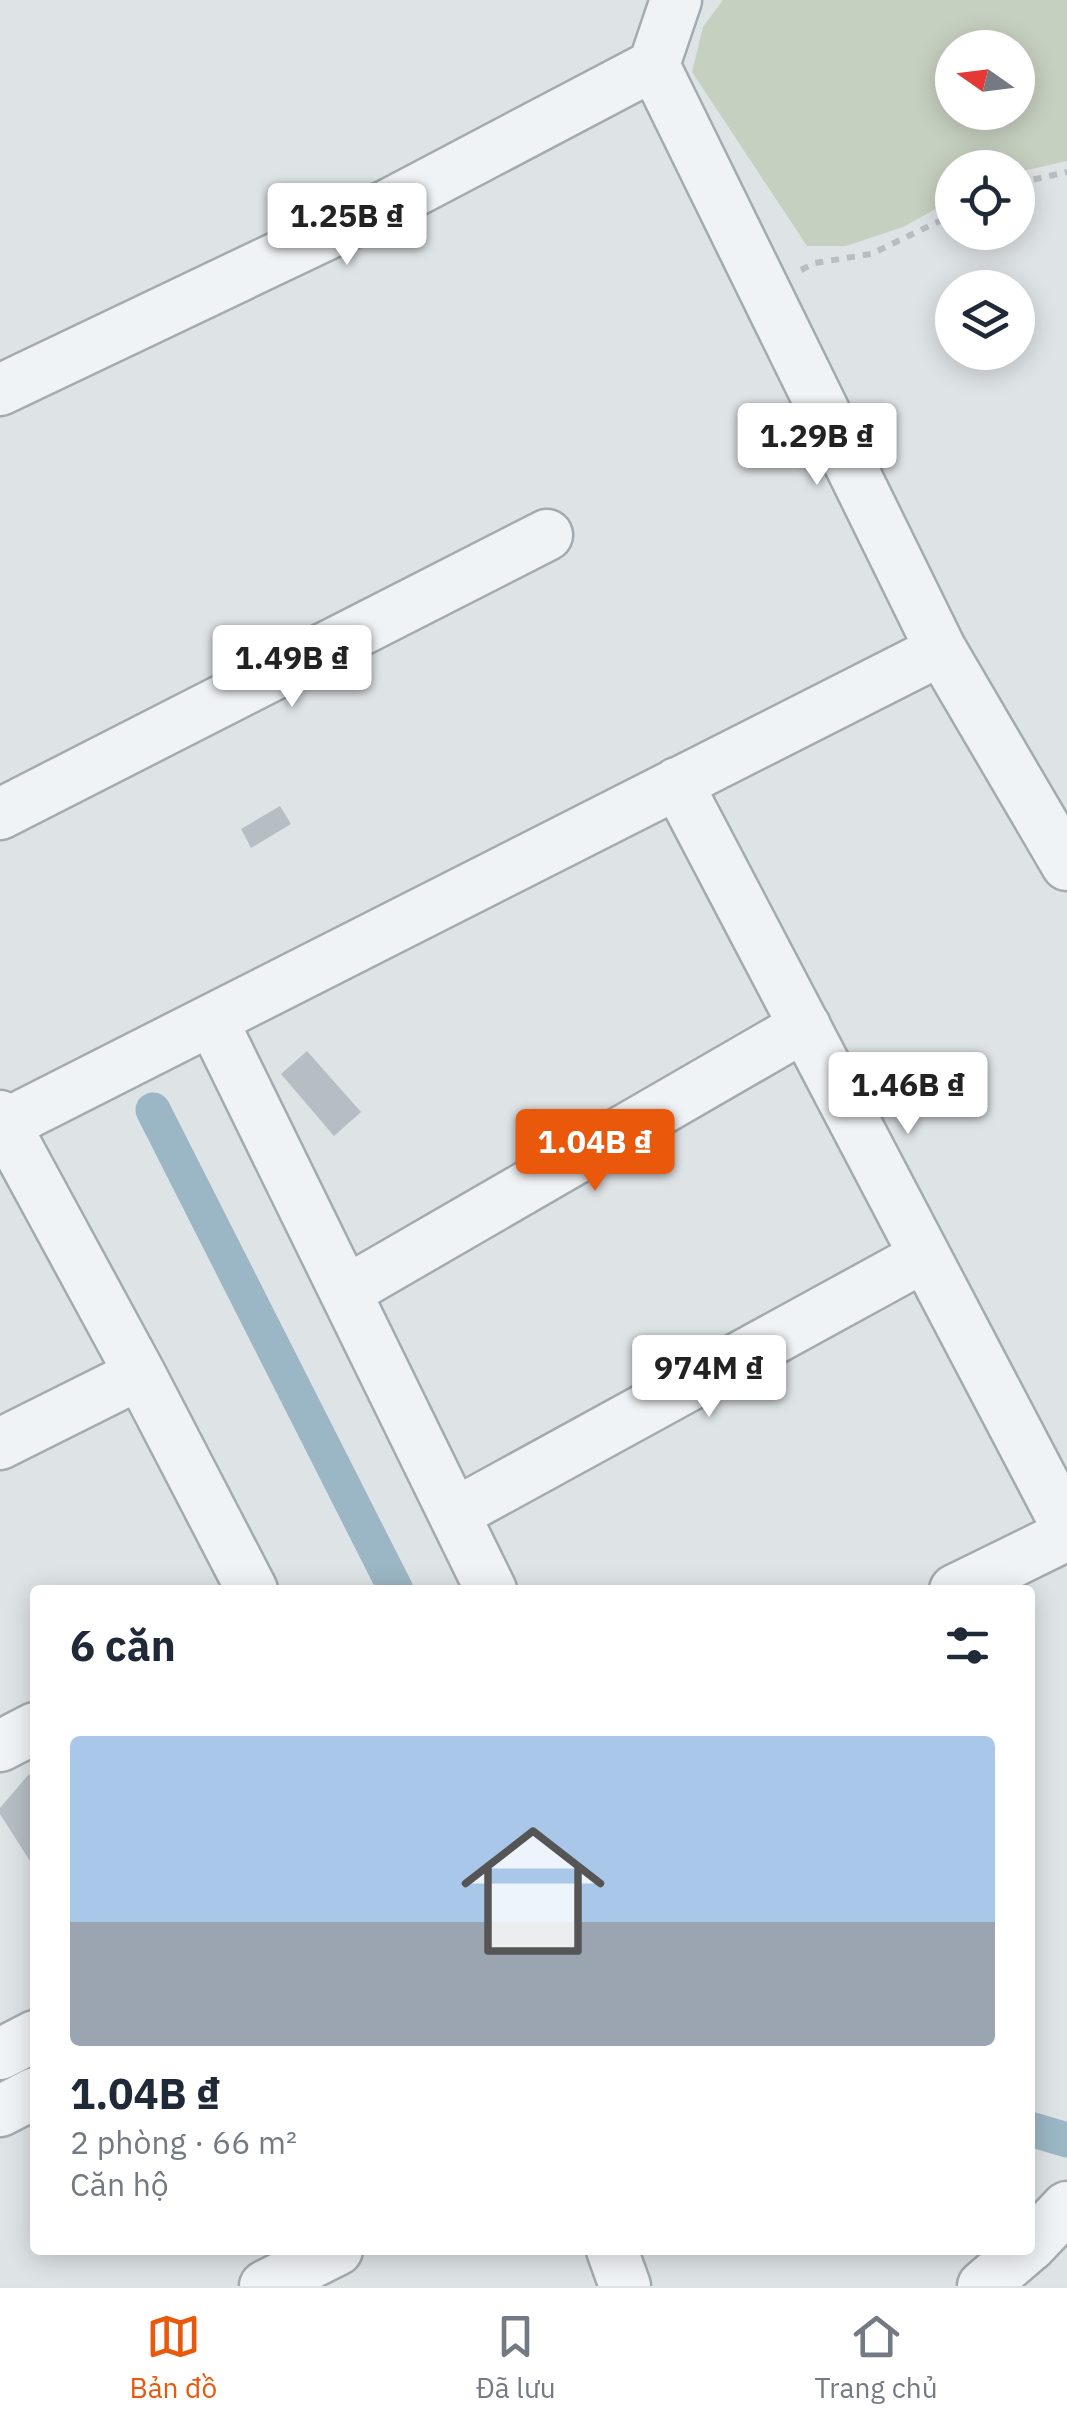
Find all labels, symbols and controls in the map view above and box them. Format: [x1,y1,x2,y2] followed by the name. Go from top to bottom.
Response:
[935,30,1035,130] north arrow
[935,30,1035,370] map controls
[935,150,1035,250] button: locate
[255,183,439,268] pin: 1.25B ₫
[290,194,404,236] text: 1.25B ₫
[935,270,1035,370] button: layers
[725,403,909,488] pin: 1.29B ₫
[760,414,874,456] text: 1.29B ₫
[200,625,384,710] pin: 1.49B ₫
[235,636,349,678] text: 1.49B ₫
[816,1052,1000,1137] pin: 1.46B ₫
[851,1063,965,1105] text: 1.46B ₫
[503,1109,687,1194] pin: 1.04B ₫
[538,1120,652,1162] text: 1.04B ₫
[628,1335,790,1420] pin: 974M ₫
[654,1346,764,1388] text: 974M ₫
[70,1618,176,1673] text: 6 căn
[940,1618,995,1673] icon: filters
[443,1801,623,1981] icon: home
[70,2066,221,2121] text: 1.04B ₫
[70,2121,297,2163] text: 2 phòng · 66 m²
[70,2163,169,2205] text: Căn hộ
[129,2309,217,2406] tab: Bản đồ
[476,2309,556,2406] tab: Đã lưu
[815,2309,938,2406] tab: Trang chủ

